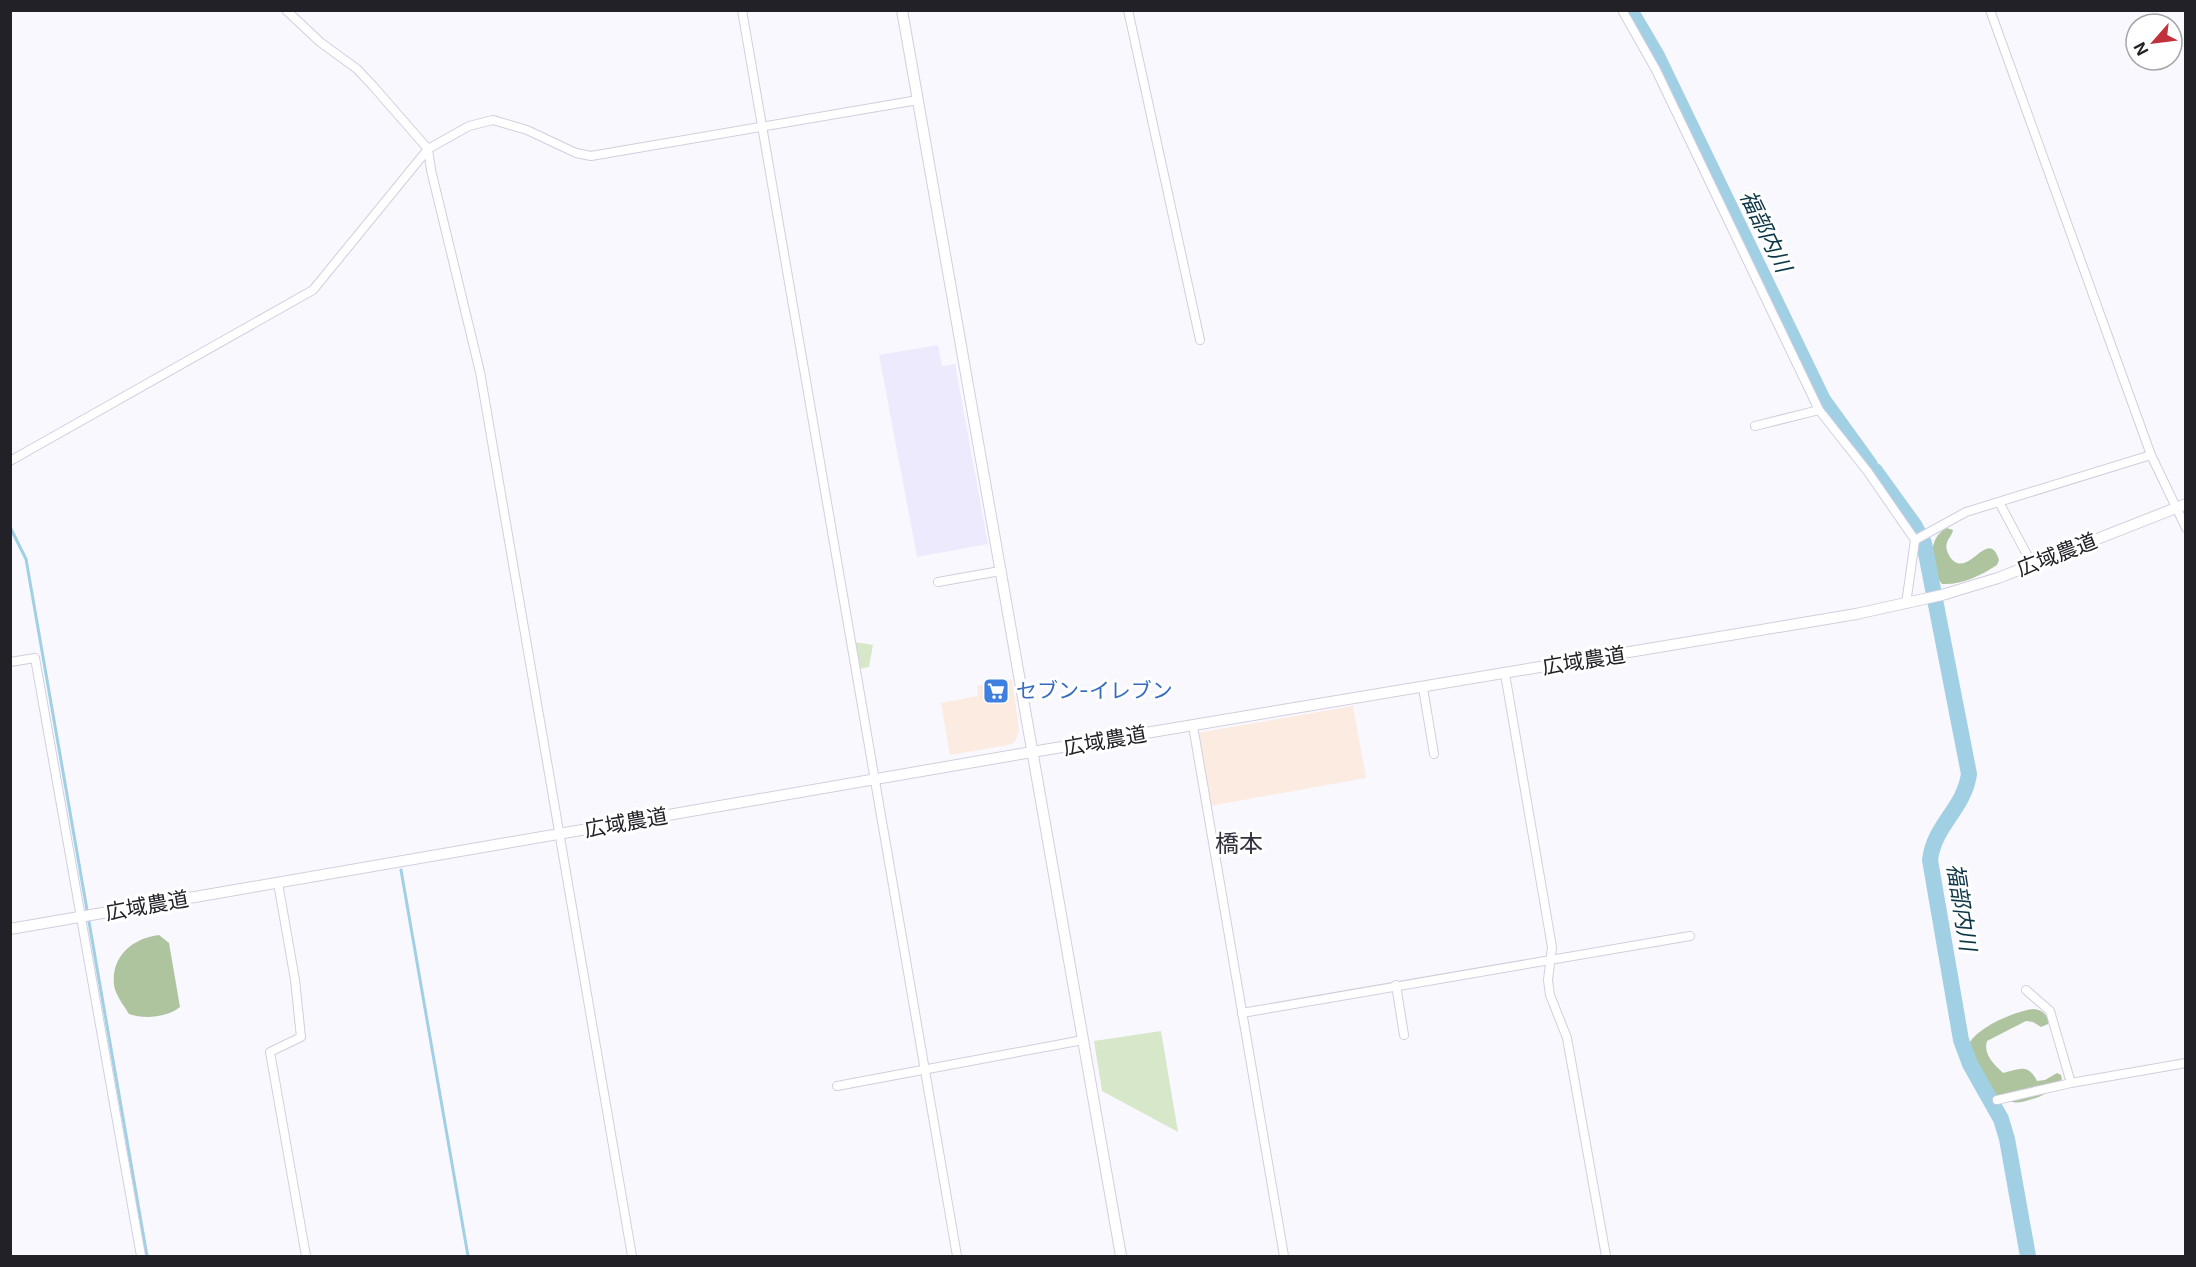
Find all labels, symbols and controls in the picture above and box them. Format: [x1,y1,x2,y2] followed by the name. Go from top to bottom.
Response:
[2124,12,2184,72] north arrow
[2129,39,2152,59] text: N
[1735,186,1798,278] water label: 福部内川
[2013,528,2101,581] street label: 広域農道
[1540,642,1627,679] street label: 広域農道
[981,676,1011,706] supermarket icon: セブン-イレブン
[1016,678,1173,703] place label: セブン-イレブン
[1061,721,1148,760] street label: 広域農道
[582,803,669,842] street label: 広域農道
[1215,829,1263,858] district label: 橋本
[1942,862,1982,954] water label: 福部内川
[103,886,190,925] street label: 広域農道

